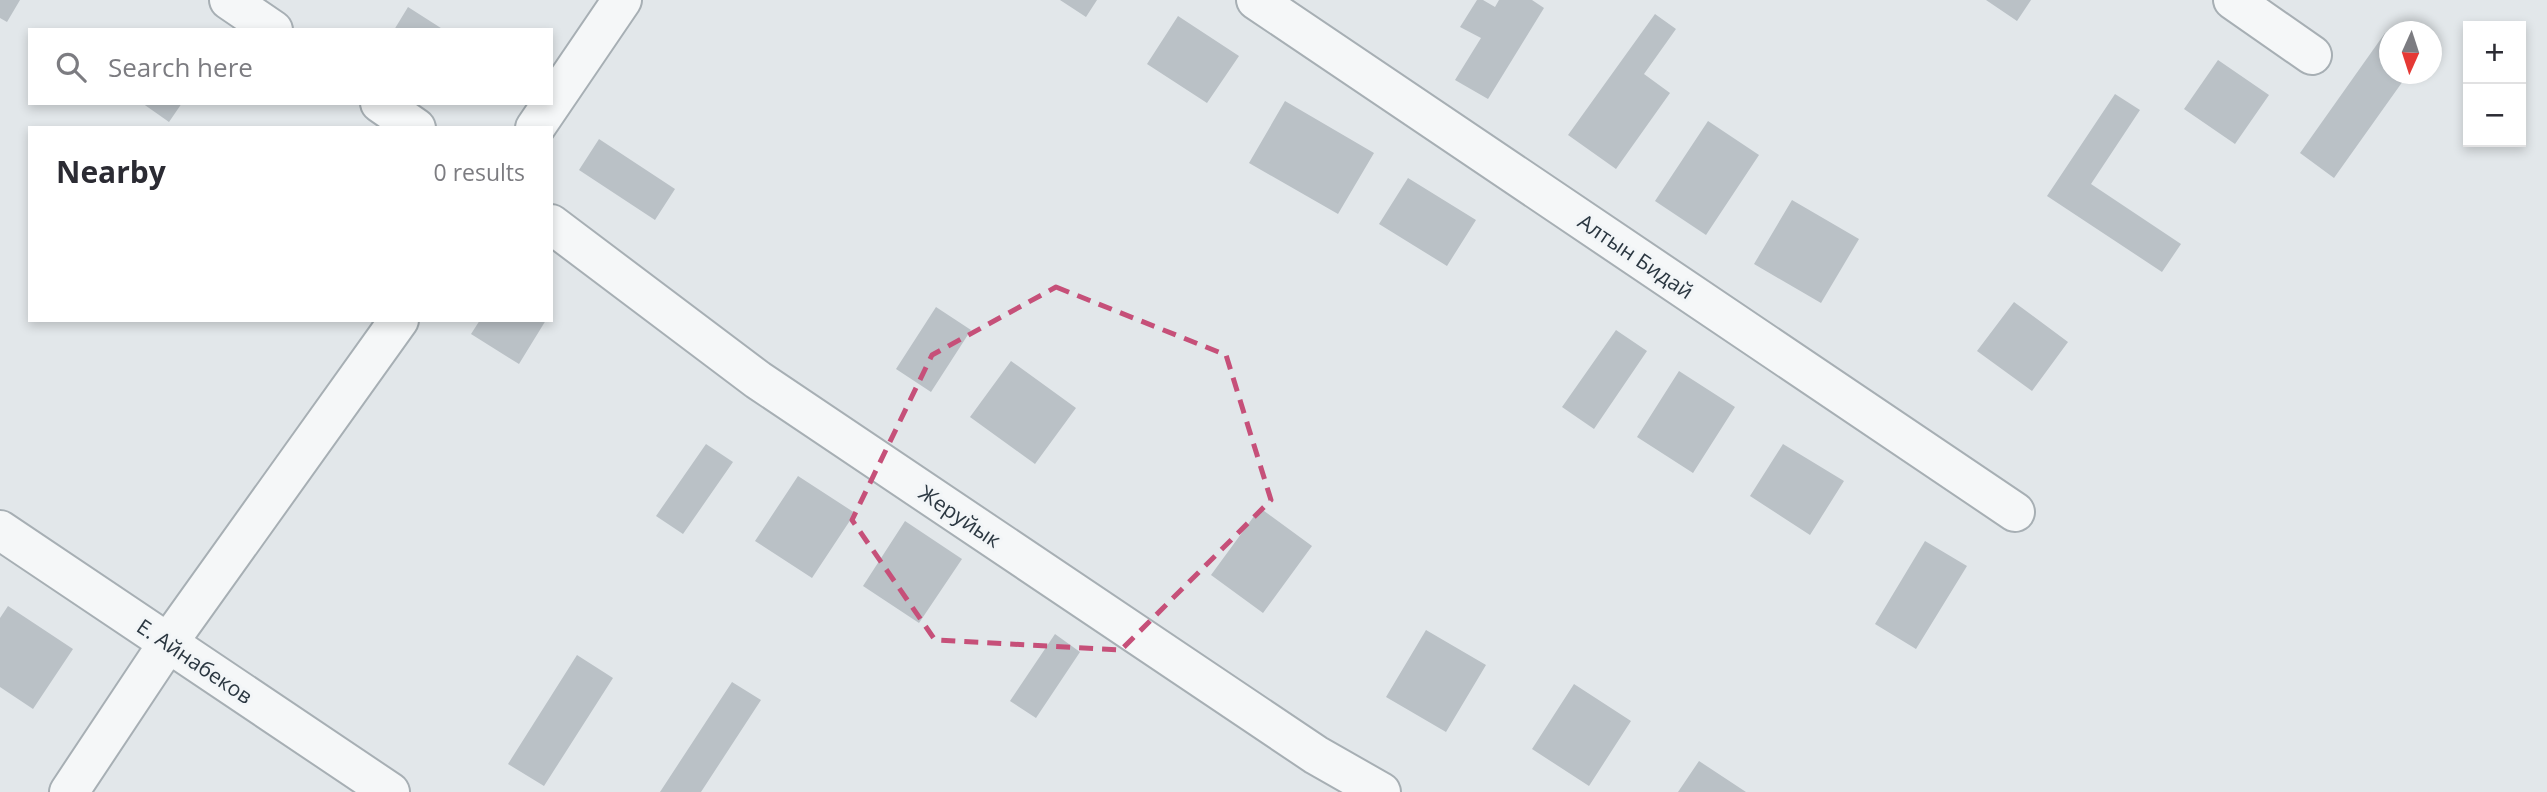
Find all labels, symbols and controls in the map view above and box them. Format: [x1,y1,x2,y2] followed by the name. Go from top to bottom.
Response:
[2379,21,2442,84] north arrow
[2463,21,2526,147] map controls
[2463,21,2526,84] button: +
[28,28,553,105] search box
[52,48,90,86] icon: search
[108,49,253,85] text: Search here
[2463,84,2526,147] button: −
[56,151,166,192] text: Nearby
[434,156,525,188] text: 0 results
[1573,207,1699,305] street label: Алтын Бидай
[914,478,1007,554] street label: Жеруйык
[132,612,258,710] street label: Е. Айнабеков

